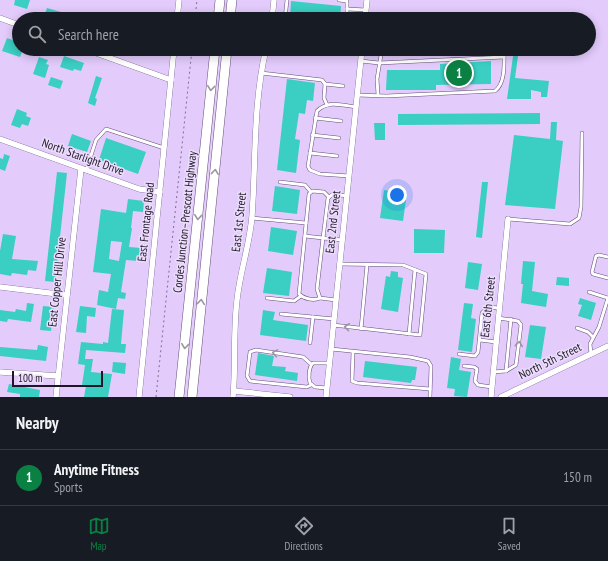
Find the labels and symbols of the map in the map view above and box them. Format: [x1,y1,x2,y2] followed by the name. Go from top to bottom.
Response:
[446,58,472,88] pin: 1
[207,85,216,91] one-way arrow
[40,135,126,178] street label: North Starlight Drive
[170,150,199,294] street label: Cordes Junction–Prescott Highway
[210,169,219,175] one-way arrow
[134,181,157,262] street label: East Frontage Road
[387,185,407,205] your location
[322,189,343,254] street label: East 2nd Street
[228,191,249,253] street label: East 1st Street
[194,214,203,220] one-way arrow
[44,236,69,328] street label: East Copper Hill Drive
[477,275,498,338] street label: East 6th Street
[196,299,205,305] one-way arrow
[344,323,350,332] one-way arrow
[516,339,584,382] street label: North 5th Street
[514,341,523,347] one-way arrow
[180,343,189,349] one-way arrow
[272,349,278,358] one-way arrow
[12,369,103,388] scale bar

